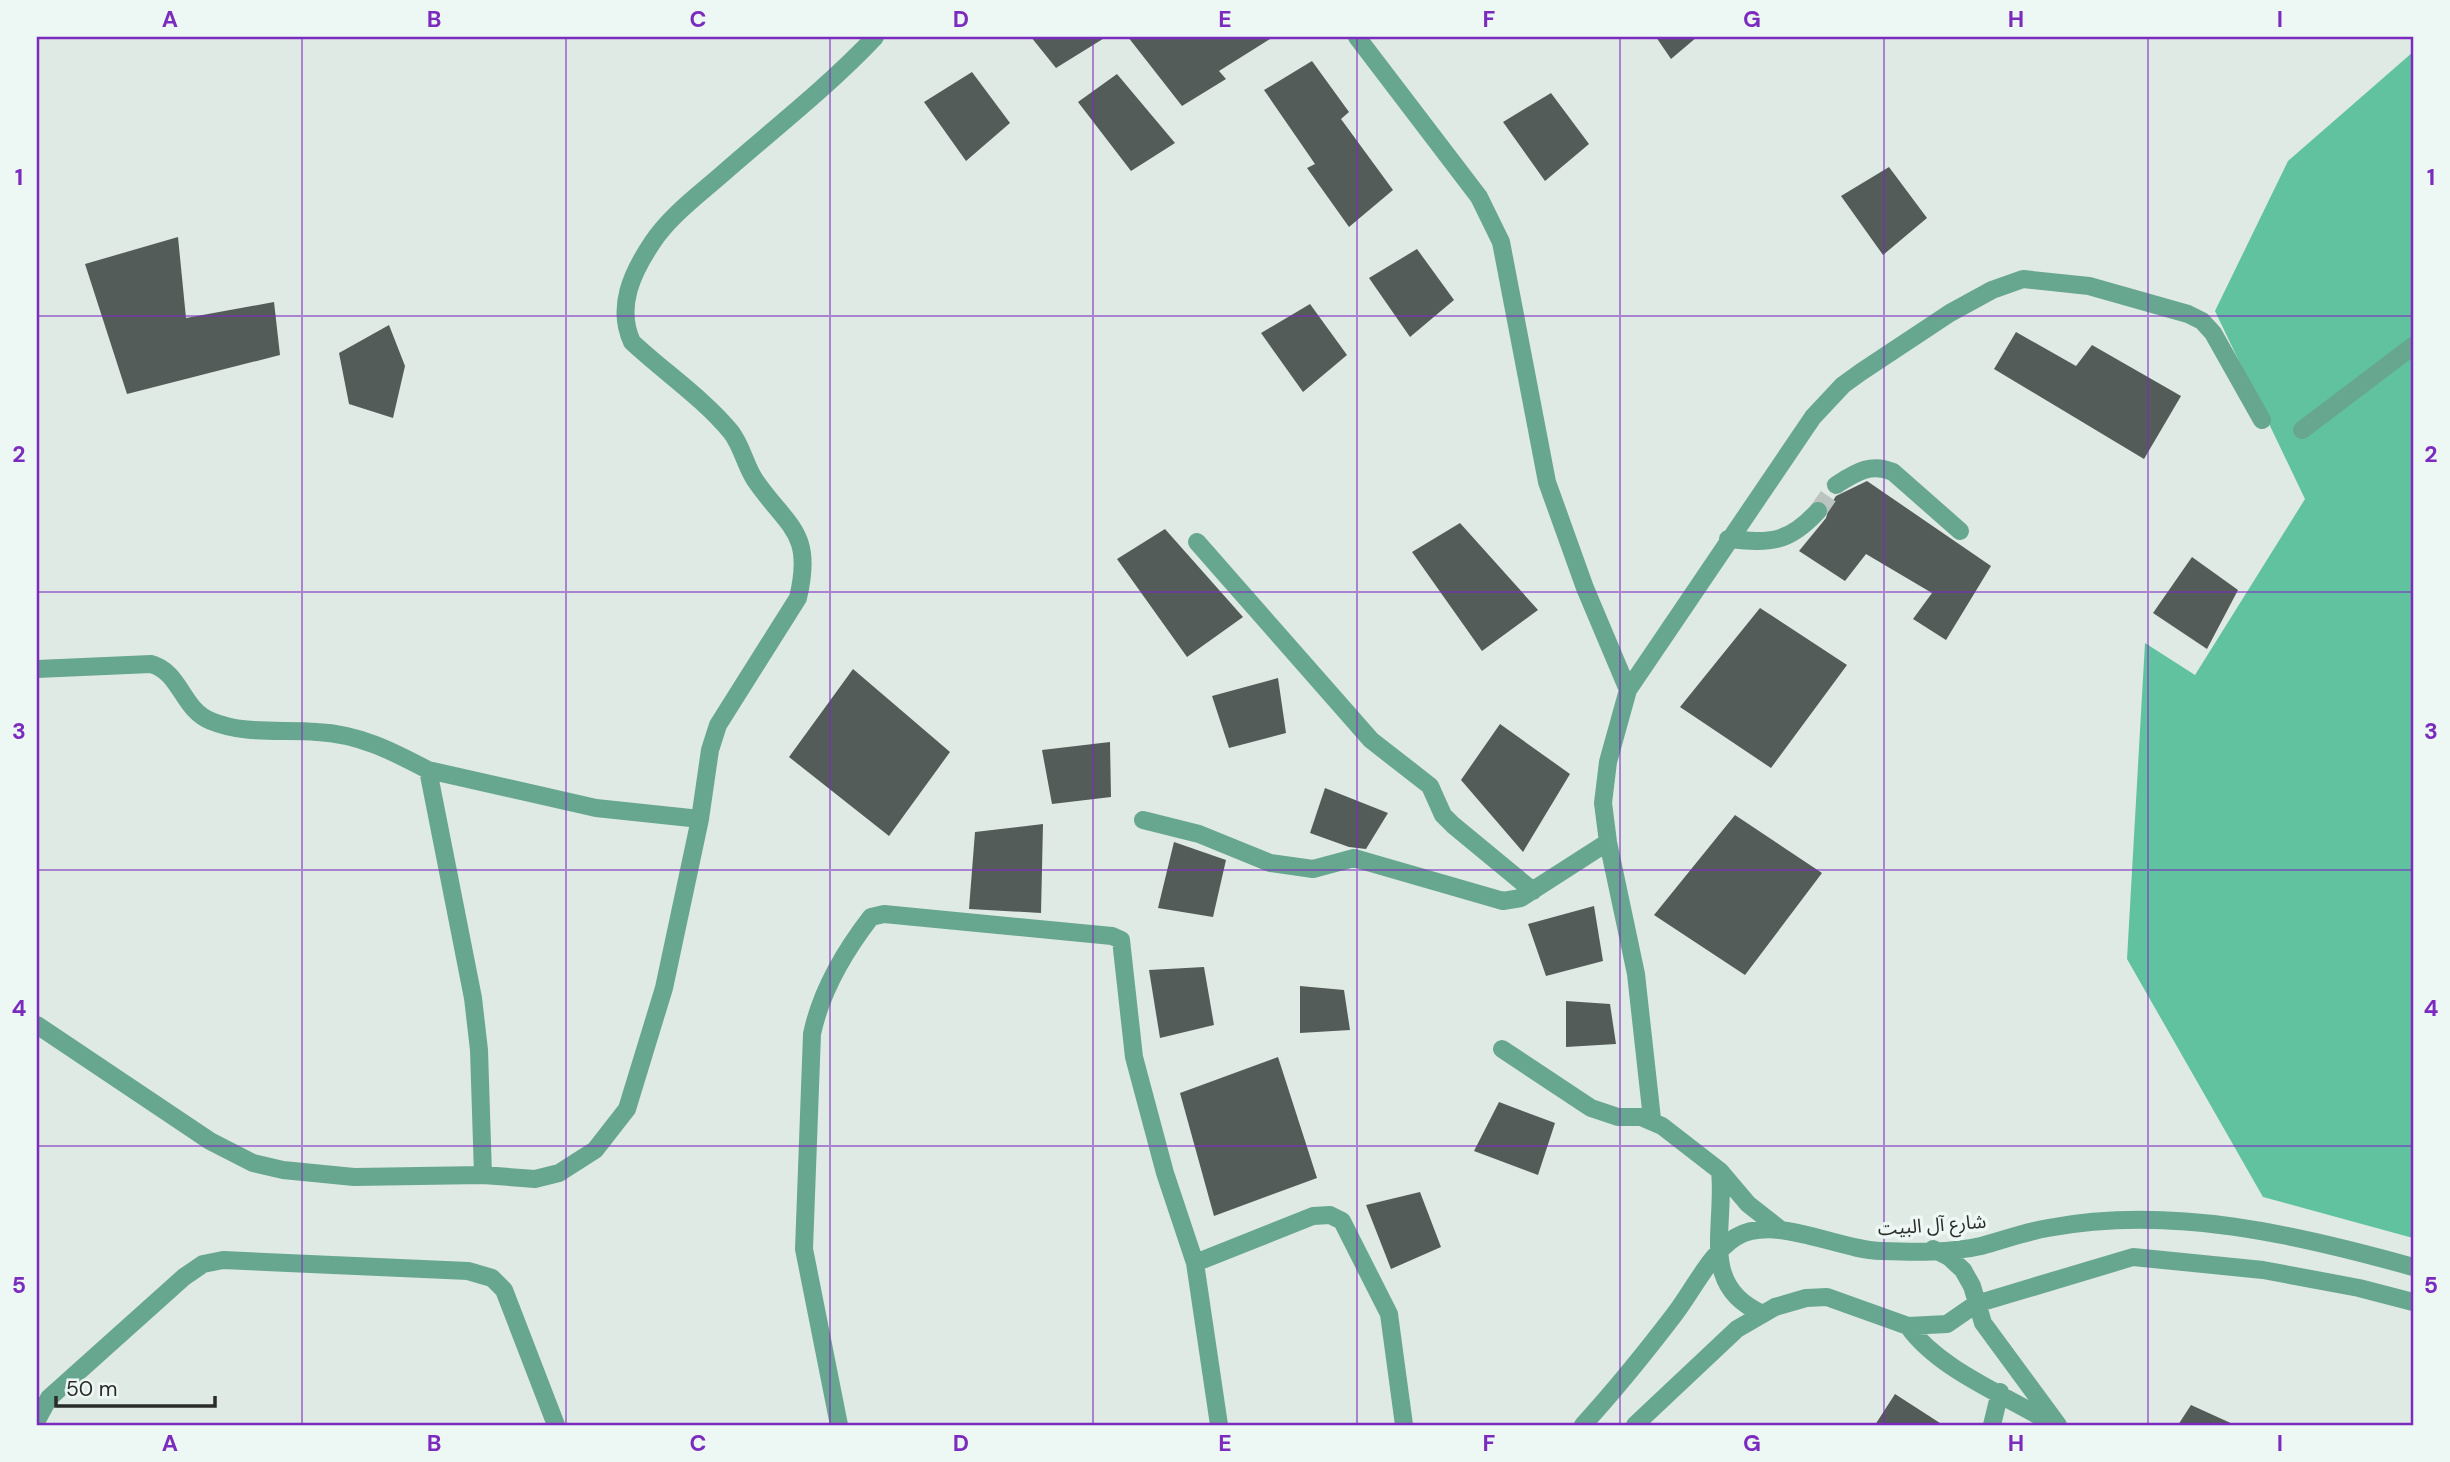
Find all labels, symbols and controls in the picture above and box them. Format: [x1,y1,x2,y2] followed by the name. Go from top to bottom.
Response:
[162,4,178,34] text: A
[427,4,441,34] text: B
[690,4,706,34] text: C
[953,4,969,34] text: D
[1218,4,1232,34] text: E
[1483,4,1496,34] text: F
[1743,4,1761,34] text: G
[2008,4,2024,34] text: H
[2277,4,2283,34] text: I
[15,162,23,192] text: 1
[2427,162,2435,192] text: 1
[12,439,26,469] text: 2
[2424,439,2438,469] text: 2
[12,716,26,746] text: 3
[2424,716,2438,746] text: 3
[12,993,27,1023] text: 4
[2424,993,2439,1023] text: 4
[1877,1209,1987,1242] street label: شارع آل البيت
[12,1270,26,1300] text: 5
[2424,1270,2438,1300] text: 5
[56,1364,215,1408] scale bar
[66,1375,117,1403] text: 50 m
[162,1428,178,1458] text: A
[427,1428,441,1458] text: B
[690,1428,706,1458] text: C
[953,1428,969,1458] text: D
[1218,1428,1232,1458] text: E
[1483,1428,1496,1458] text: F
[1743,1428,1761,1458] text: G
[2008,1428,2024,1458] text: H
[2277,1428,2283,1458] text: I

